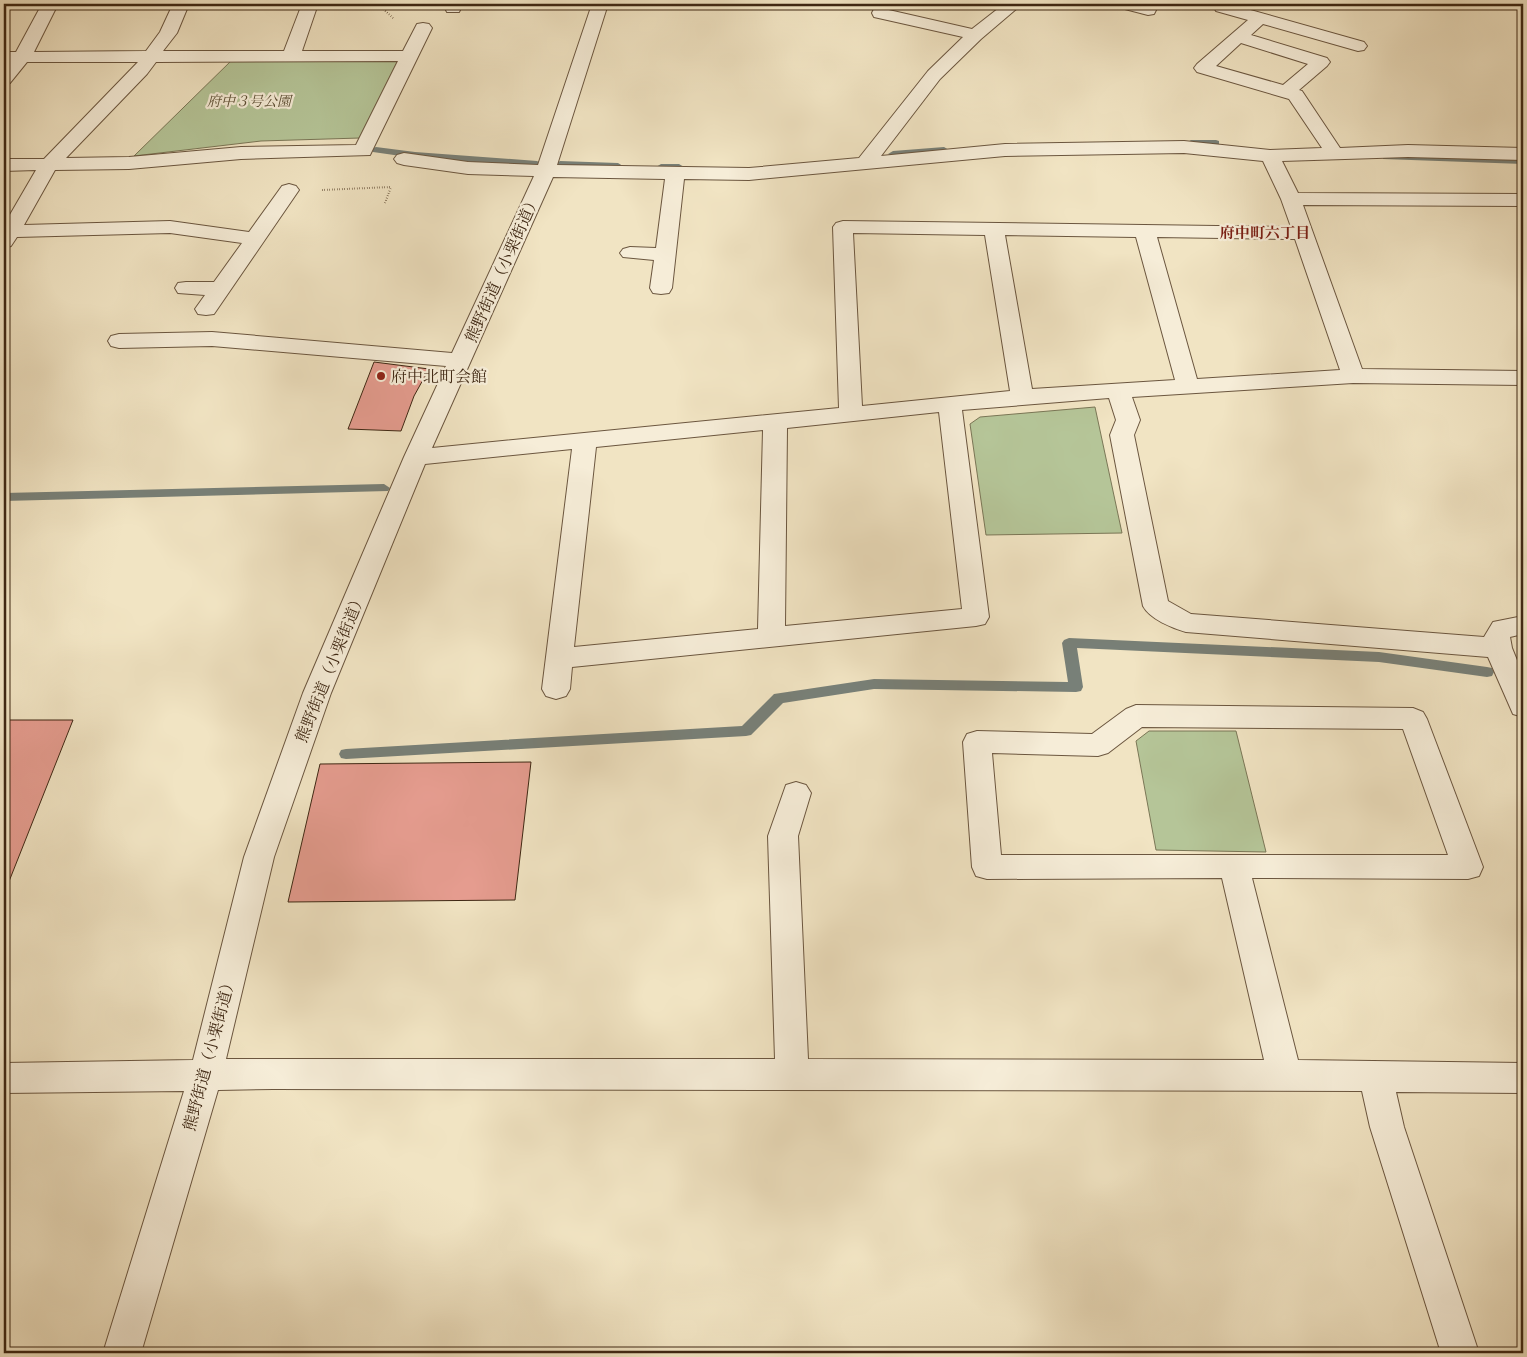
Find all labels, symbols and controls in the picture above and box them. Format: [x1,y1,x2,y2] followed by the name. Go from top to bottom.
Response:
[207,92,293,111] park label: 府中３号公園
[460,191,546,346] street label: 熊野街道（小栗街道）
[1220,223,1310,243] district label: 府中町六丁目
[391,366,487,388] place label: 府中北町会館
[375,370,387,382] marker: 府中北町会館
[291,589,371,746] street label: 熊野街道（小栗街道）
[179,973,241,1133] street label: 熊野街道（小栗街道）

